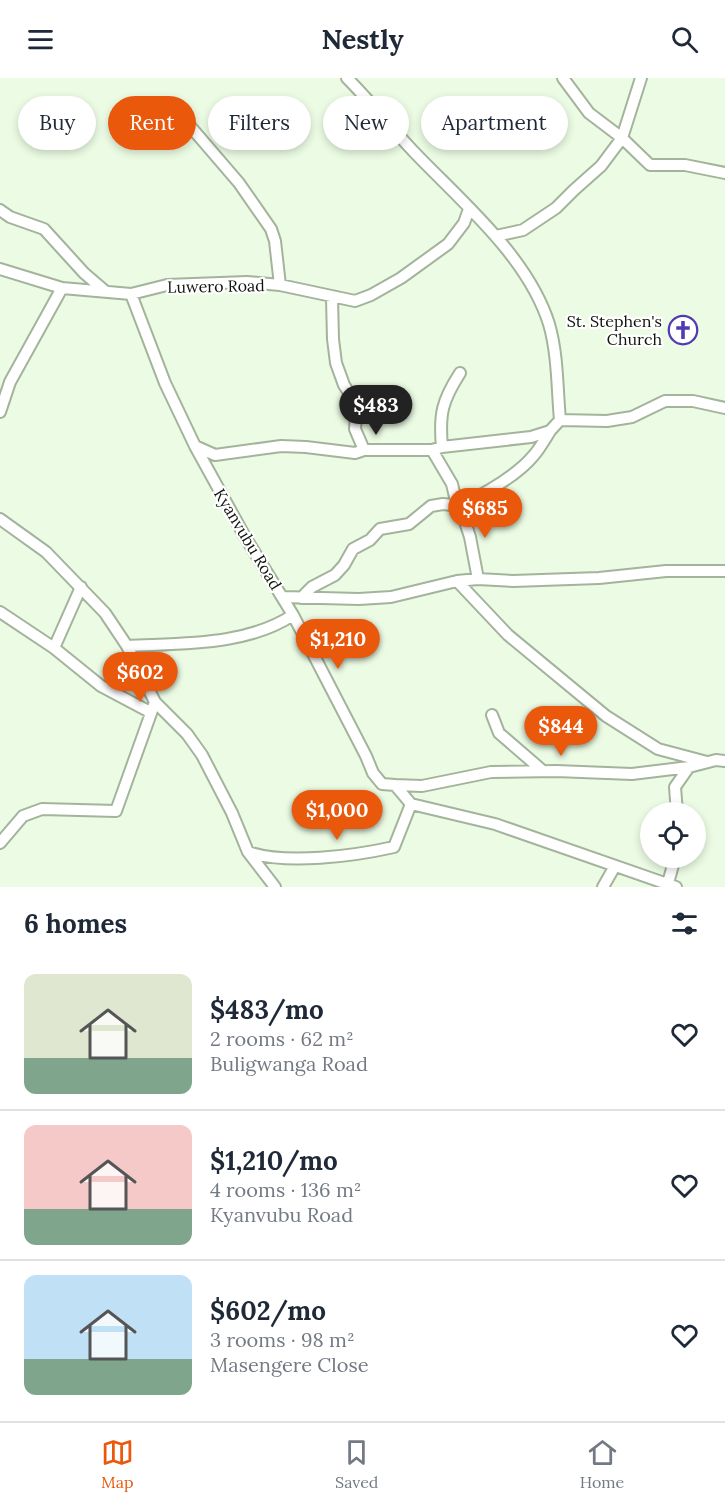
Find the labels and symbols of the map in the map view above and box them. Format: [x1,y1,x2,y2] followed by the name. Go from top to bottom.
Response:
[167,275,265,297] street label: Luwero Road
[567,311,662,349] place label: St. Stephen's Church
[667,314,699,346] church icon: St. Stephen's Church
[340,385,412,436] pin: $483
[210,485,286,594] street label: Kyanvubu Road
[449,488,521,539] pin: $685
[289,619,387,670] pin: $1,210
[104,652,176,703] pin: $602
[525,706,597,757] pin: $844
[288,790,386,841] pin: $1,000

